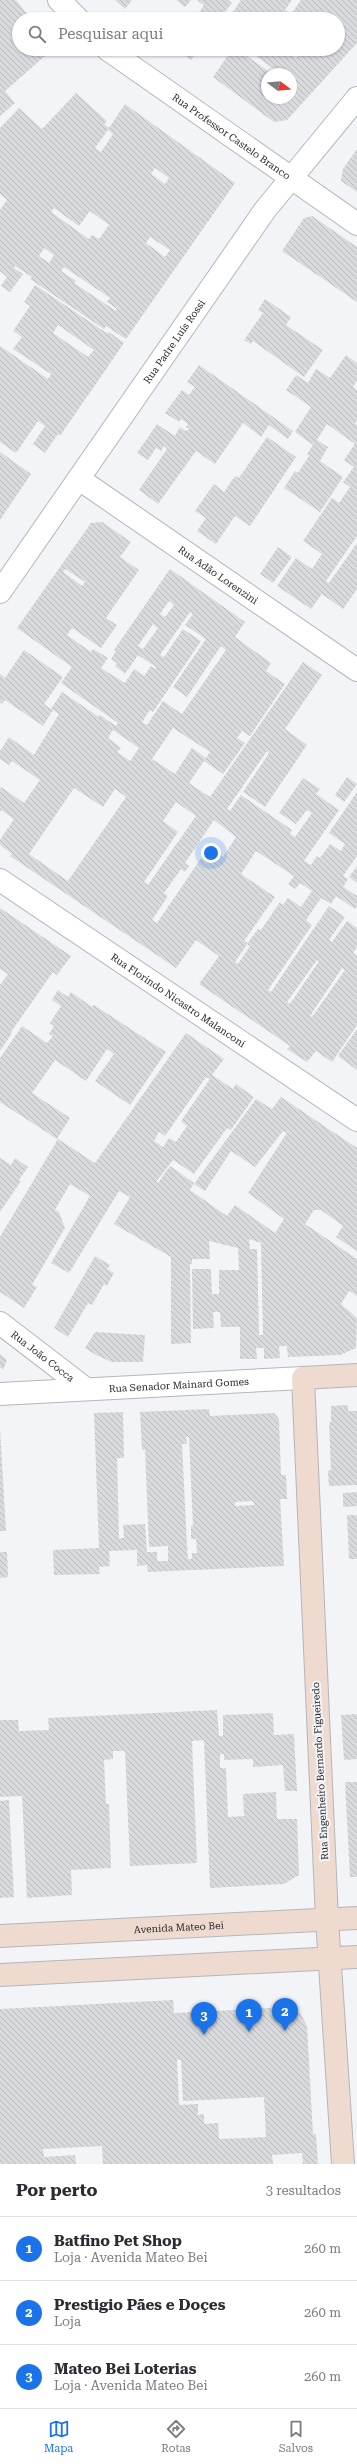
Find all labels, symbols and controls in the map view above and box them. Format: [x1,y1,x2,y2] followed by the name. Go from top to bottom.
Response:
[12,12,345,56] search box
[26,23,48,45] icon: search
[58,25,163,43] text: Pesquisar aqui
[261,68,297,104] north arrow
[170,91,293,181] street label: Rua Professor Castelo Branco
[141,297,207,385] street label: Rua Padre Luís Rossi
[176,543,260,606] street label: Rua Adão Lorenzini
[201,843,221,863] your location
[109,951,248,1049] street label: Rua Florindo Nicastro Malanconi
[9,1328,77,1384] street label: Rua João Cocca
[108,1375,249,1394] street label: Rua Senador Mainard Gomes
[310,1682,330,1860] street label: Rua Engenheiro Bernardo Figueiredo
[134,1919,224,1935] street label: Avenida Mateo Bei
[272,1998,298,2031] pin: 2
[236,1999,262,2032] pin: 1
[191,2002,217,2035] pin: 3
[16,2180,97,2200] text: Por perto
[266,2183,341,2198] text: 3 resultados
[54,2232,182,2250] text: Batfino Pet Shop
[25,2241,33,2256] text: 1
[304,2241,341,2256] text: 260 m
[54,2250,208,2265] text: Loja · Avenida Mateo Bei
[54,2296,225,2314] text: Prestigio Pães e Doçes
[25,2305,33,2320] text: 2
[304,2305,341,2320] text: 260 m
[54,2314,81,2329] text: Loja
[54,2360,197,2378] text: Mateo Bei Loterias
[25,2369,33,2384] text: 3
[304,2369,341,2384] text: 260 m
[54,2378,208,2393] text: Loja · Avenida Mateo Bei
[44,2418,73,2455] tab: Mapa
[161,2418,191,2455] tab: Rotas
[279,2418,313,2455] tab: Salvos

